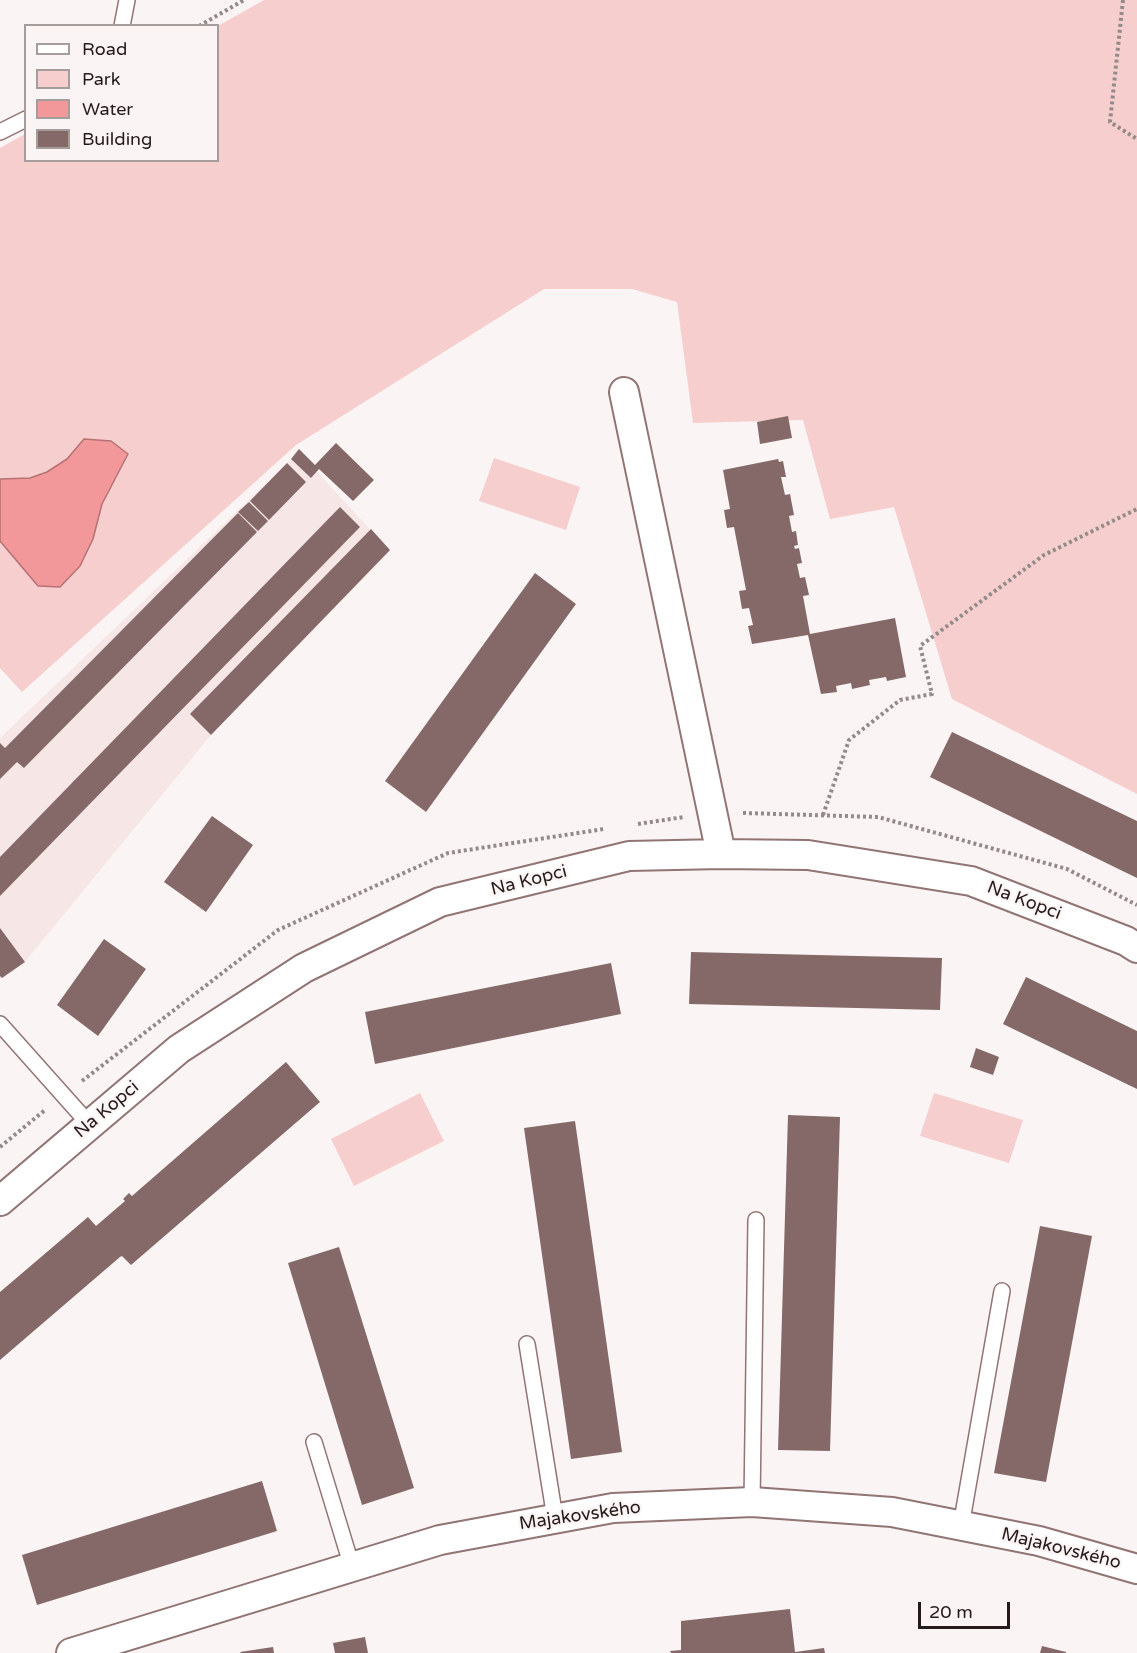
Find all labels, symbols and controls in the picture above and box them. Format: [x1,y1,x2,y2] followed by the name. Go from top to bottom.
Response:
[24,24,219,162] legend
[82,38,127,60] text: Road
[82,68,120,90] text: Park
[82,98,133,120] text: Water
[82,128,152,150] text: Building
[489,861,569,901] street label: Na Kopci
[984,877,1064,925] street label: Na Kopci
[70,1077,144,1143] street label: Na Kopci
[518,1497,642,1535] street label: Majakovského
[999,1524,1123,1574] street label: Majakovského
[921,1590,1012,1628] scale bar
[929,1601,973,1623] text: 20 m

